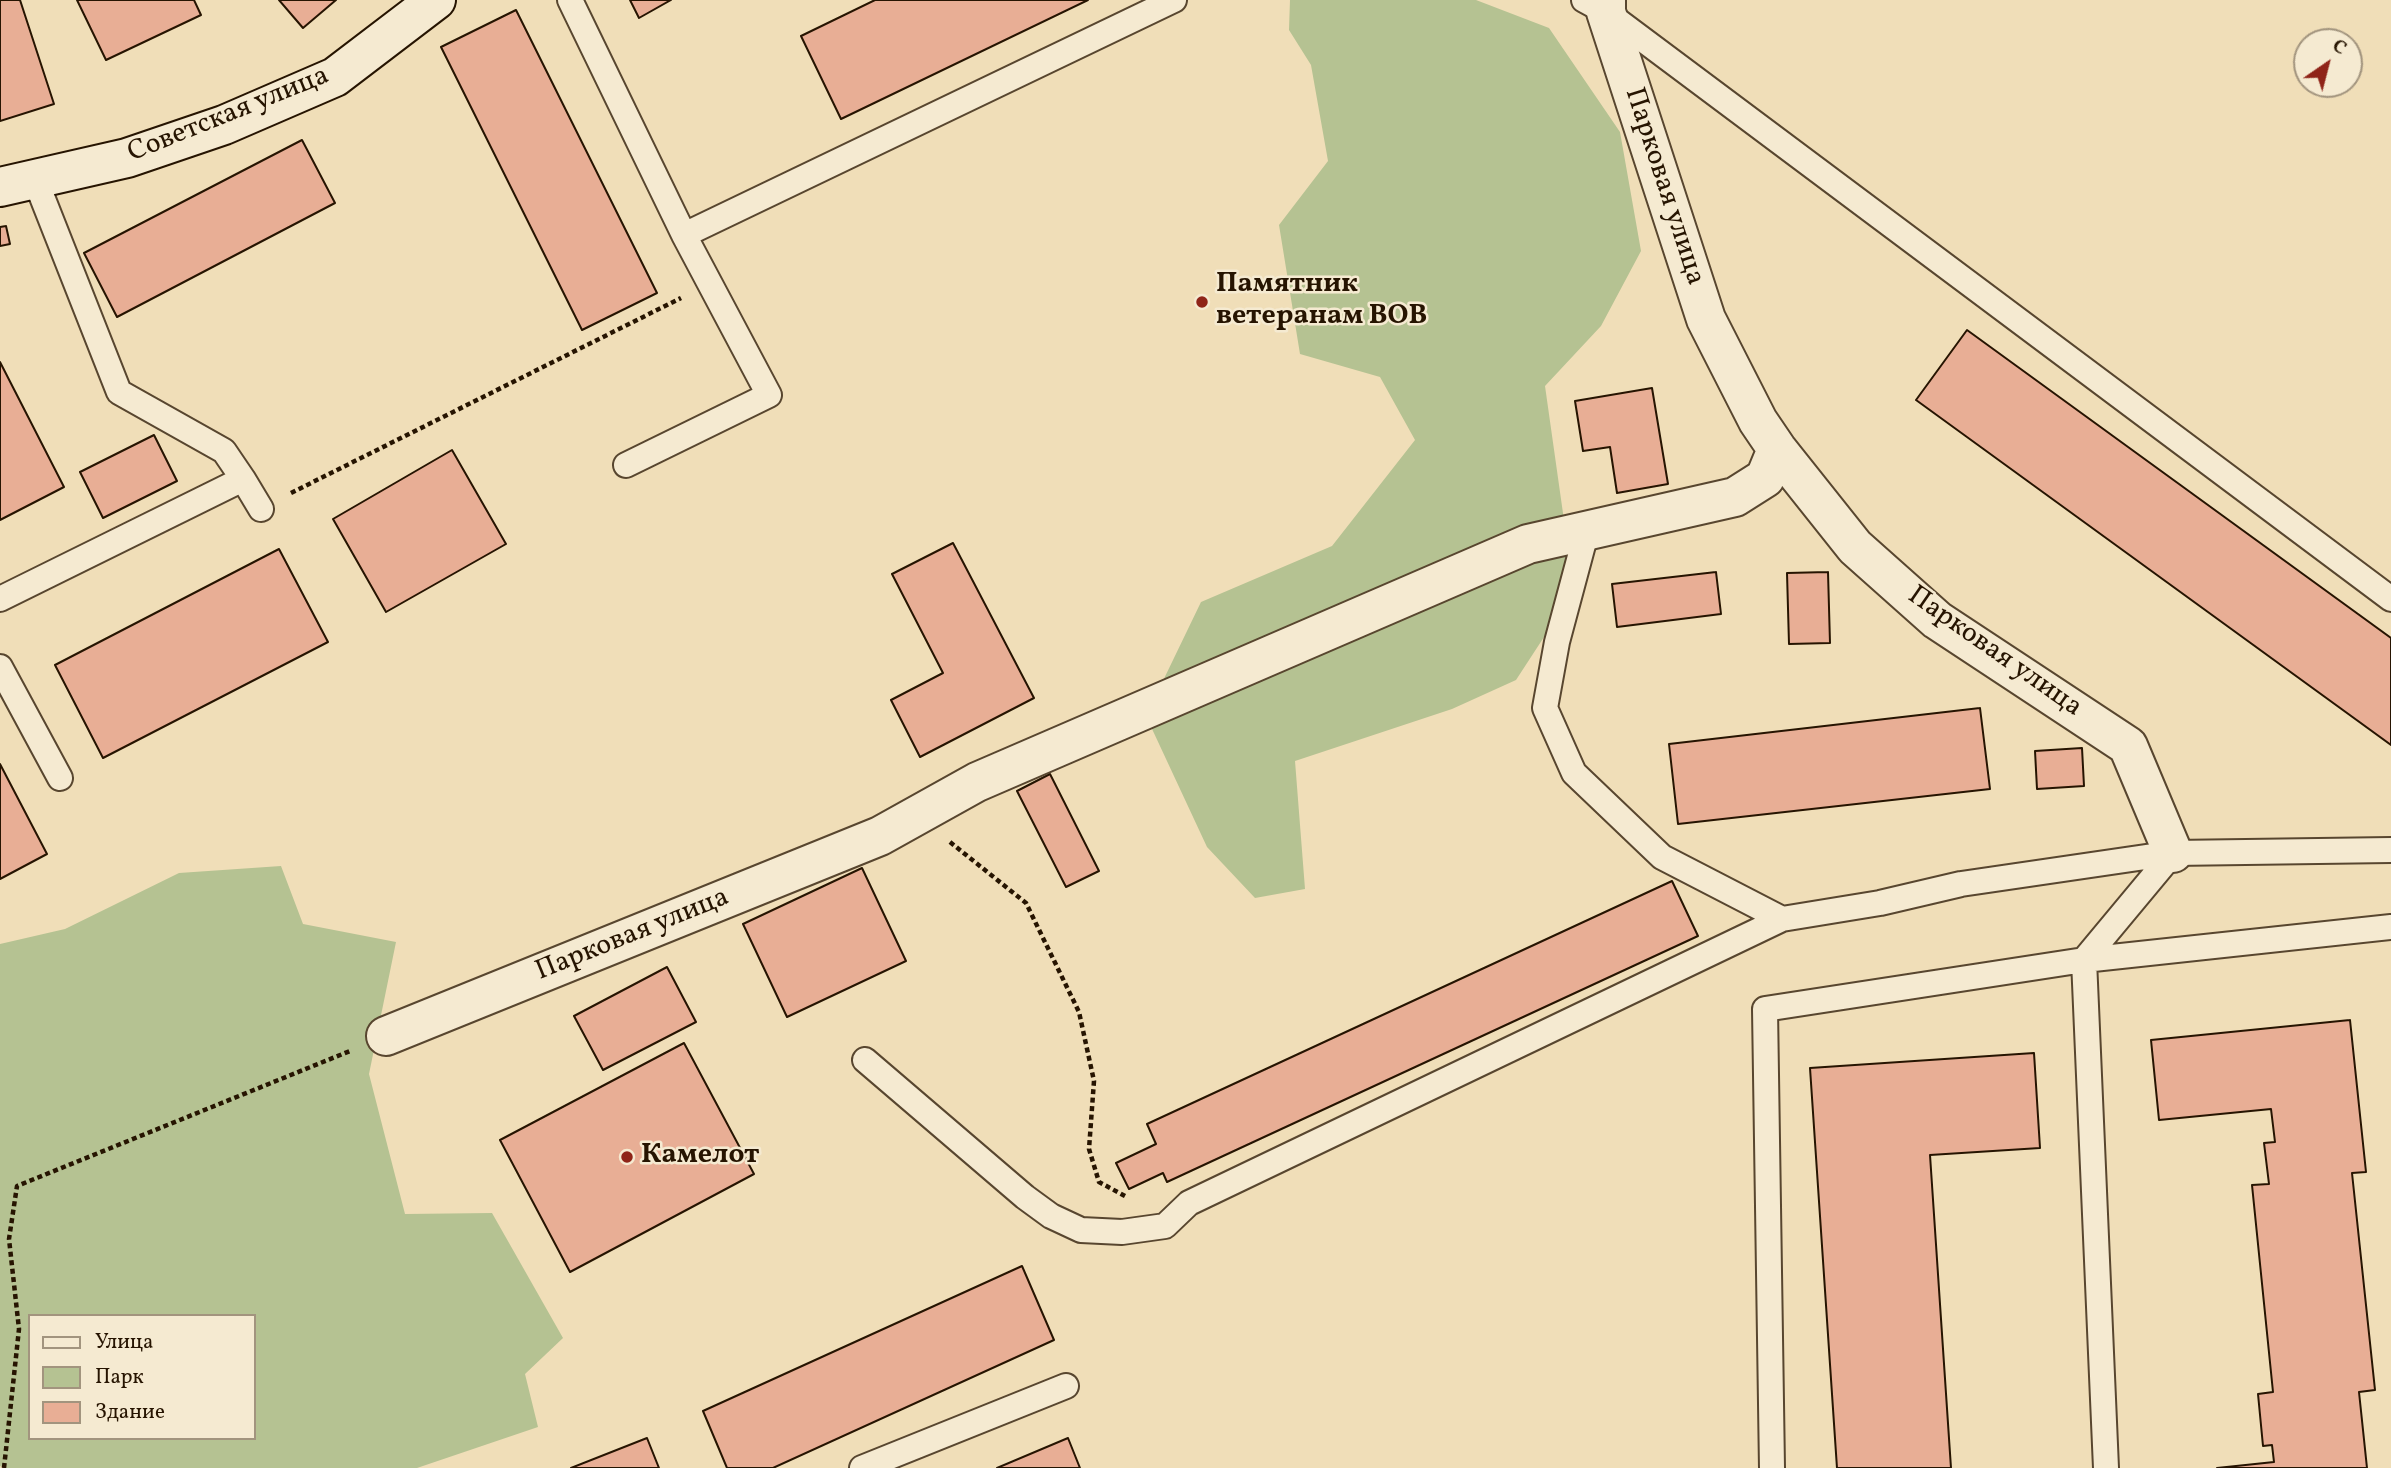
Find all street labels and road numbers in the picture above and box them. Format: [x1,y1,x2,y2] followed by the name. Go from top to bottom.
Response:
[123,60,335,172] street label: Советская улица
[1615,84,1711,290] street label: Парковая улица
[1900,580,2088,726] street label: Парковая улица
[531,882,735,990] street label: Парковая улица

